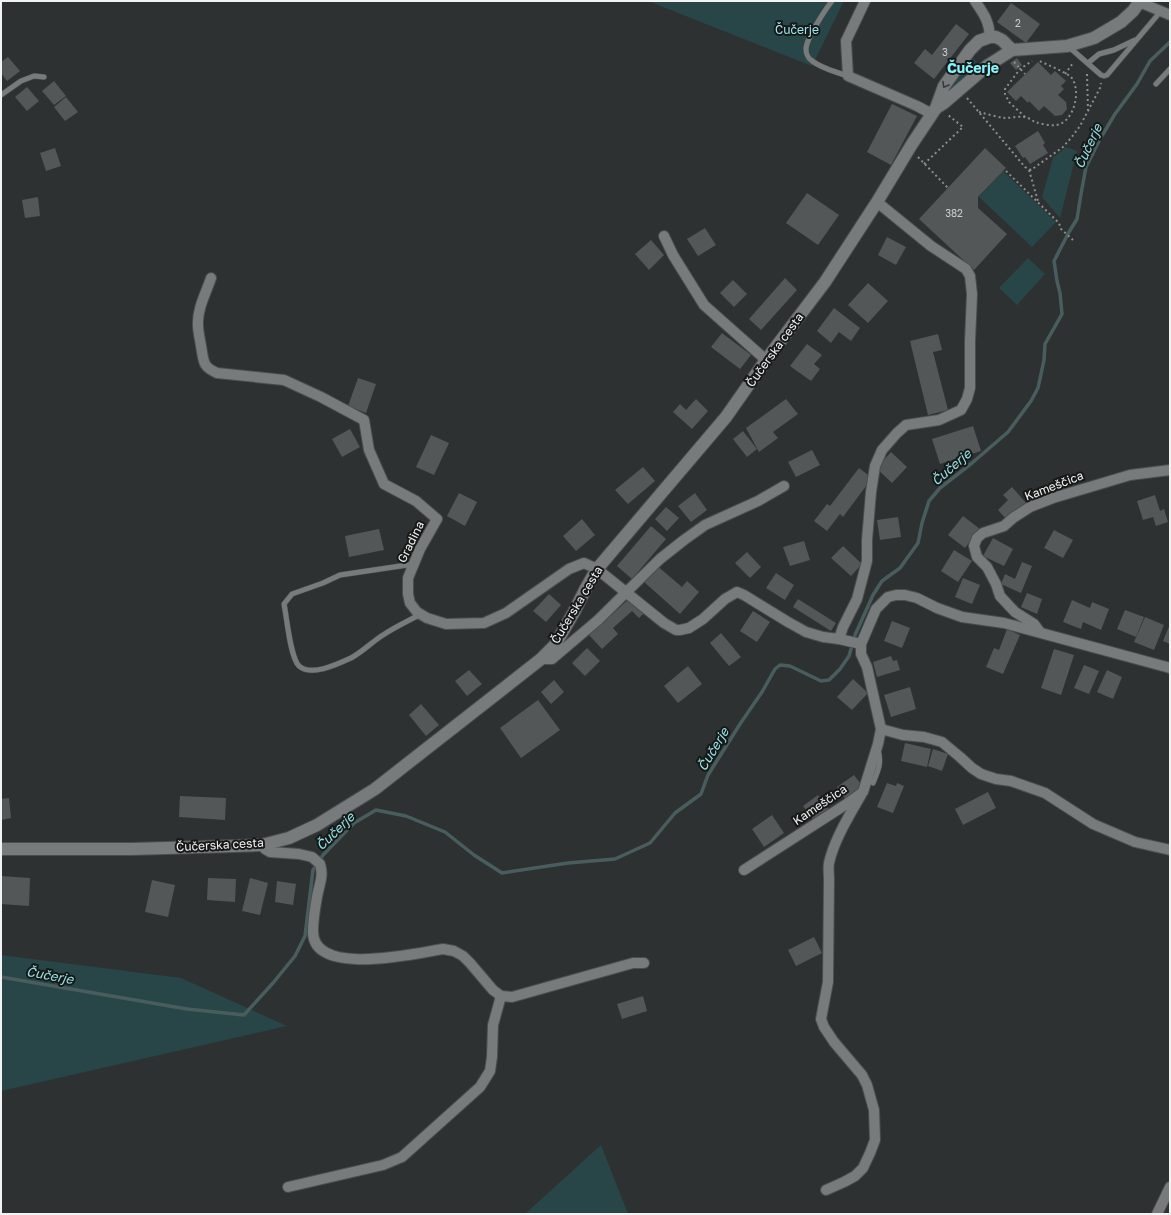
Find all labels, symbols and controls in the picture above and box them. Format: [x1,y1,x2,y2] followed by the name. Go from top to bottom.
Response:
[1015,17,1021,29] house number: 2
[775,22,819,37] park label: Čučerje
[942,46,948,58] house number: 3
[947,59,999,76] district label: Čučerje
[943,81,950,89] one-way arrow
[1071,120,1106,171] water label: Čučerje
[945,207,963,219] house number: 382
[743,310,806,390] street label: Čučerska cesta
[928,444,975,489] water label: Čučerje
[1022,467,1085,504] street label: Kameščica
[394,518,427,565] street label: Gradina
[548,563,606,646] street label: Čučerska cesta
[694,723,733,773] water label: Čučerje
[790,781,850,828] street label: Kameščica
[312,808,359,853] water label: Čučerje
[176,835,264,854] street label: Čučerska cesta
[25,963,76,987] water label: Čučerje

